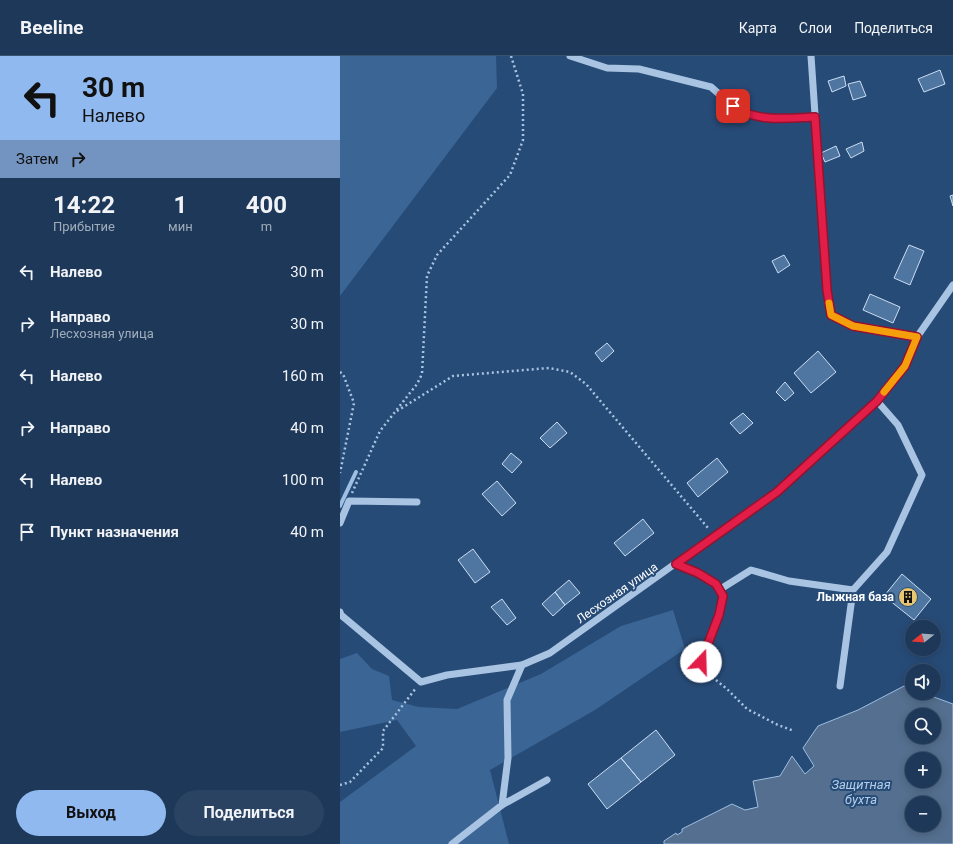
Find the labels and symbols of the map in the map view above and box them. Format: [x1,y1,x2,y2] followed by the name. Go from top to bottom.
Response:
[716,89,750,123] pin
[574,560,660,626] street label: Лесхозная улица
[897,586,919,608] building icon: Лыжная база
[817,590,895,604] place label: Лыжная база
[905,620,941,656] north arrow
[680,641,722,683] position arrow
[831,777,891,807] water label: Защитная бухта

